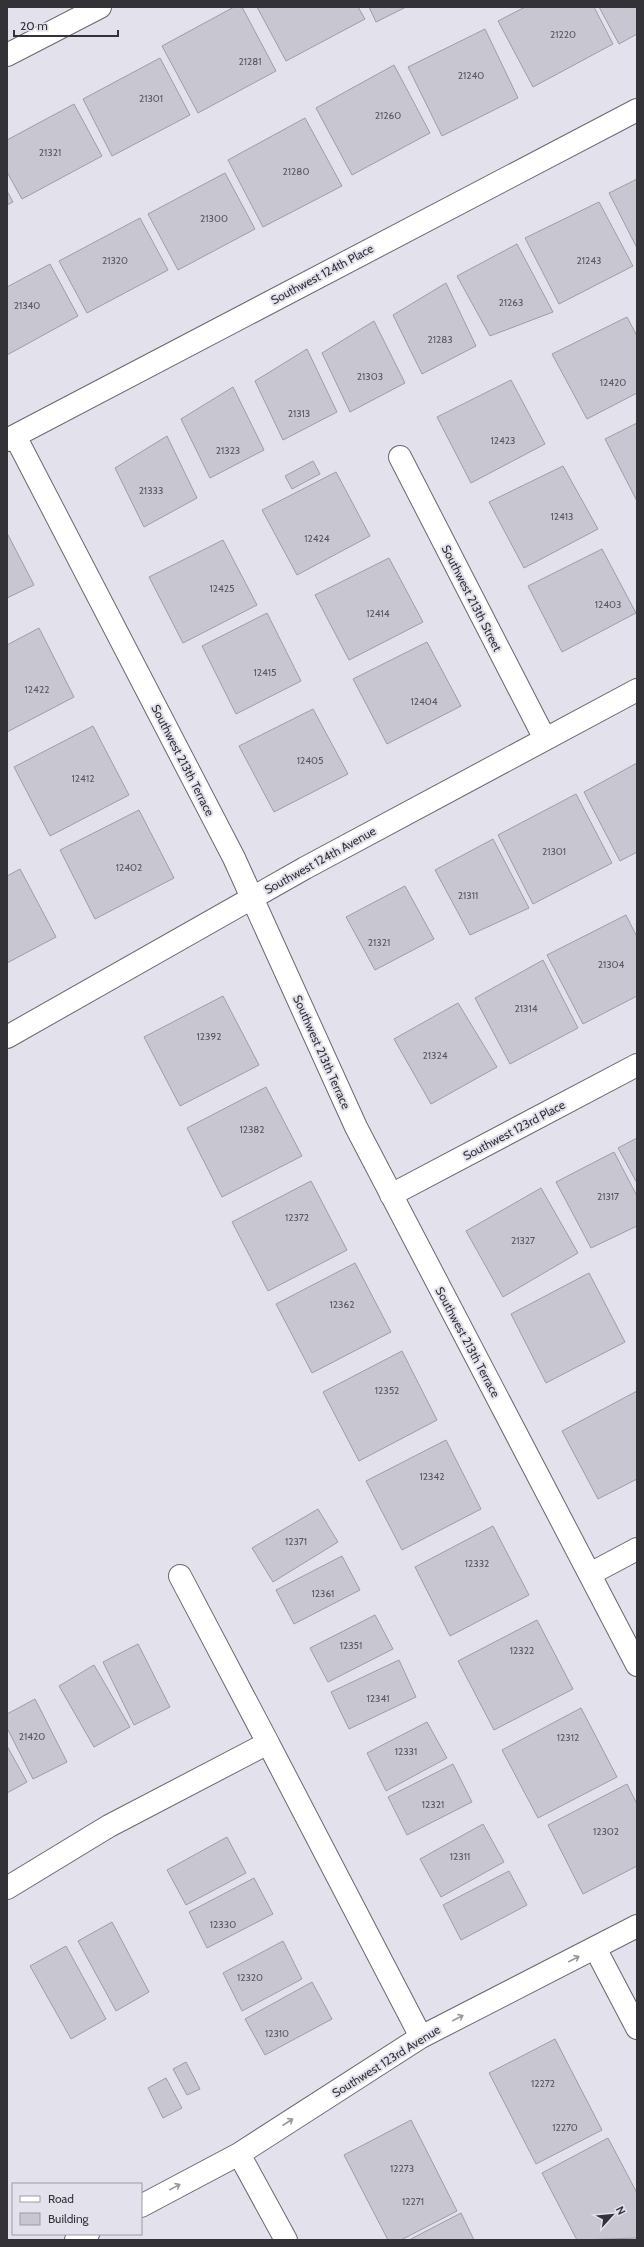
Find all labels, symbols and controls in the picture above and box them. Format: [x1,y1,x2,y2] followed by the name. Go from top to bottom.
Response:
[14,12,118,38] scale bar
[20,18,48,33] text: 20 m
[550,28,576,41] house number: 21220
[238,55,262,68] house number: 21281
[458,69,484,82] house number: 21240
[139,92,163,105] house number: 21301
[375,109,401,122] house number: 21260
[39,146,61,159] house number: 21321
[283,165,309,178] house number: 21280
[200,212,228,225] house number: 21300
[268,241,376,307] street label: Southwest 124th Place
[102,254,128,267] house number: 21320
[577,254,601,267] house number: 21243
[499,296,523,309] house number: 21263
[14,299,40,312] house number: 21340
[427,333,453,346] house number: 21283
[357,370,383,383] house number: 21303
[600,376,626,389] house number: 12420
[288,407,310,420] house number: 21313
[491,434,515,447] house number: 12423
[216,444,240,457] house number: 21323
[139,484,163,497] house number: 21333
[551,510,573,523] house number: 12413
[304,532,330,545] house number: 12424
[439,542,505,654] street label: Southwest 213th Street
[210,582,234,595] house number: 12425
[595,598,621,611] house number: 12403
[366,607,390,620] house number: 12414
[254,666,276,679] house number: 12415
[25,683,49,696] house number: 12422
[410,695,438,708] house number: 12404
[148,702,218,818] street label: Southwest 213th Terrace
[297,754,323,767] house number: 12405
[72,772,94,785] house number: 12412
[262,823,378,897] street label: Southwest 124th Avenue
[542,845,566,858] house number: 21301
[116,861,142,874] house number: 12402
[458,889,478,902] house number: 21311
[368,936,390,949] house number: 21321
[598,958,625,971] house number: 21304
[290,993,354,1111] street label: Southwest 213th Terrace
[515,1002,538,1015] house number: 21314
[197,1030,221,1043] house number: 12392
[423,1049,448,1062] house number: 21324
[460,1097,568,1163] street label: Southwest 123rd Place
[239,1123,265,1136] house number: 12382
[597,1190,619,1203] house number: 21317
[285,1211,309,1224] house number: 12372
[511,1234,535,1247] house number: 21327
[432,1284,504,1400] street label: Southwest 213th Terrace
[330,1298,354,1311] house number: 12362
[375,1384,399,1397] house number: 12352
[420,1470,444,1483] house number: 12342
[285,1535,307,1548] house number: 12371
[465,1557,489,1570] house number: 12332
[312,1587,334,1600] house number: 12361
[340,1639,362,1652] house number: 12351
[510,1644,534,1657] house number: 12322
[367,1692,389,1705] house number: 12341
[19,1730,45,1743] house number: 21420
[557,1731,579,1744] house number: 12312
[395,1745,417,1758] house number: 12331
[422,1798,444,1811] house number: 12321
[593,1825,619,1838] house number: 12302
[450,1850,470,1863] house number: 12311
[210,1918,236,1931] house number: 12330
[568,1954,580,1962] one-way arrow
[237,1971,263,1984] house number: 12320
[452,2014,464,2021] one-way arrow
[329,2022,443,2100] street label: Southwest 123rd Avenue
[265,2027,289,2040] house number: 12310
[531,2077,555,2090] house number: 12272
[282,2118,294,2126] one-way arrow
[552,2121,578,2134] house number: 12270
[390,2162,414,2175] house number: 12273
[12,2183,142,2235] legend
[169,2183,181,2191] one-way arrow
[48,2191,74,2206] text: Road
[402,2195,424,2208] house number: 12271
[592,2195,632,2235] north arrow
[613,2204,629,2217] text: N
[48,2211,90,2226] text: Building

